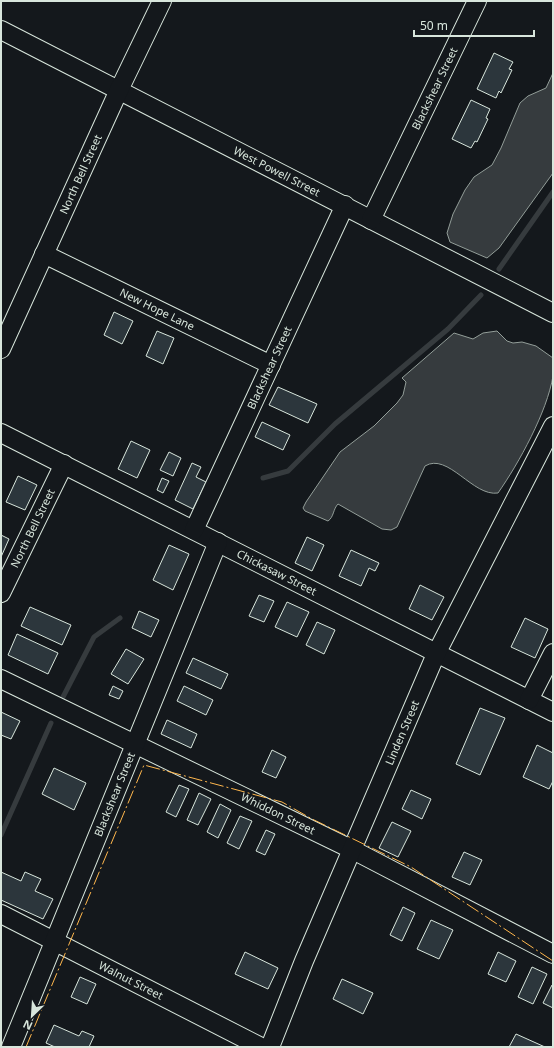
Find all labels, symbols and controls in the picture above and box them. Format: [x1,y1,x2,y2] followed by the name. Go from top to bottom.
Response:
[414,12,534,38] scale bar
[420,17,448,34] text: 50 m
[408,45,461,132] street label: Blackshear Street
[56,132,105,216] street label: North Bell Street
[231,142,323,199] street label: West Powell Street
[117,284,197,334] street label: New Hope Lane
[243,323,295,411] street label: Blackshear Street
[7,486,58,570] street label: North Bell Street
[234,545,320,598] street label: Chickasaw Street
[381,698,422,767] street label: Linden Street
[90,750,138,839] street label: Blackshear Street
[239,789,318,837] street label: Whiddon Street
[97,957,166,1003] street label: Walnut Street
[12,996,52,1036] north arrow
[20,1017,35,1034] text: N

